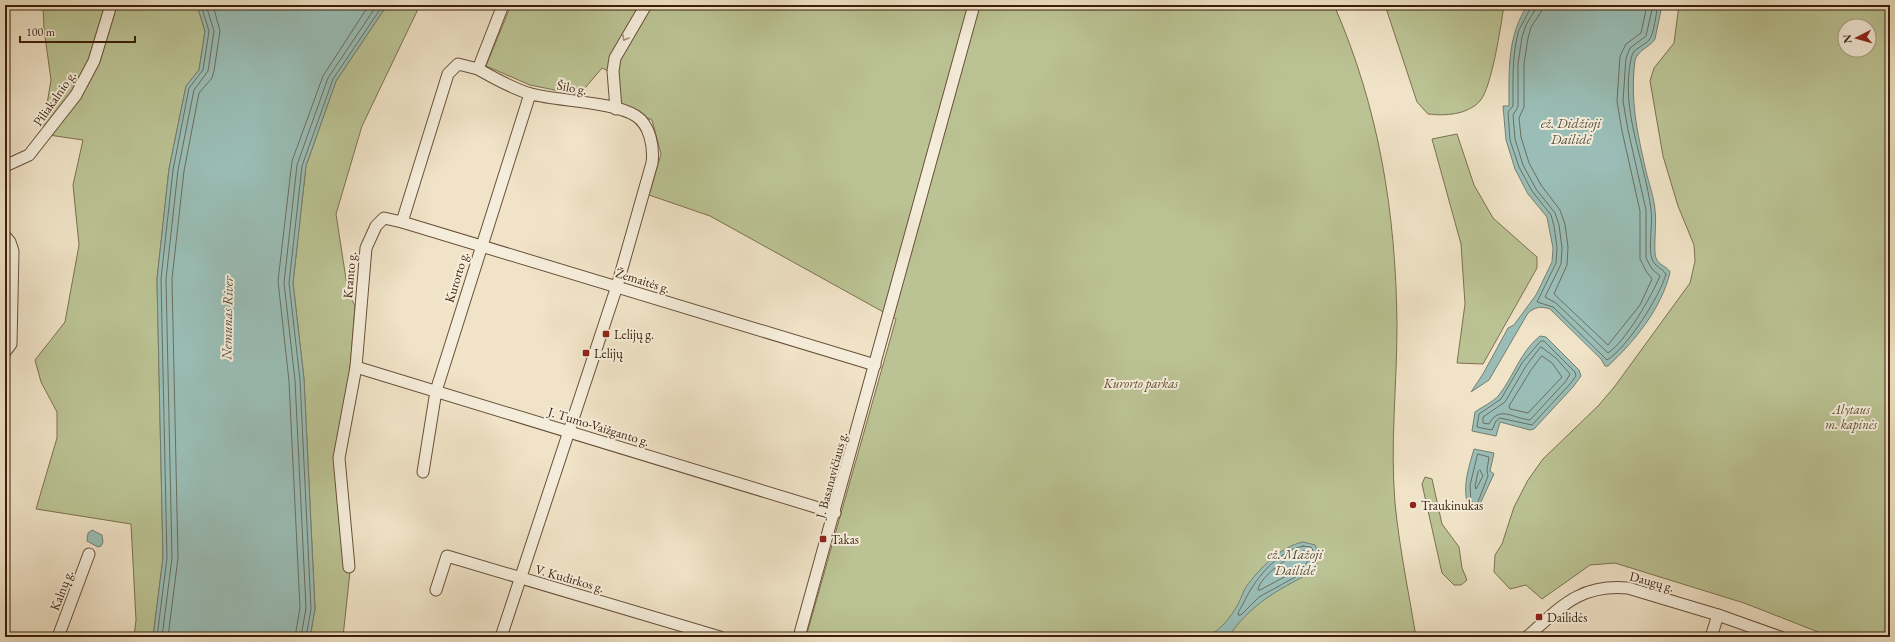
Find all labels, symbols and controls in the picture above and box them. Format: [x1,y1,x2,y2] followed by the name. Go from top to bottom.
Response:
[20,18,135,44] scale bar
[1837,18,1877,58] north arrow
[26,24,56,40] text: 100 m
[623,34,630,41] one-way arrow
[1840,34,1854,44] text: N
[29,67,80,129] street label: Piliakalnio g.
[556,77,588,98] street label: Šilo g.
[1541,114,1602,148] water label: ež. Didžioji Dailidė
[441,250,472,305] street label: Kurorto g.
[339,251,360,299] street label: Kranto g.
[614,264,672,297] street label: Žemaitės g.
[217,275,237,361] water label: Nemunas River
[614,326,654,343] place label: Lelijų g.
[601,329,611,339] marker: Lelijų g.
[594,345,623,362] place label: Lelijų
[581,348,591,358] marker: Lelijų
[1103,375,1179,392] park label: Kurorto parkas
[1825,401,1877,433] park label: Alytaus m. kapinės
[545,403,652,450] street label: J. Tumo-Vaižganto g.
[812,430,851,521] street label: J. Basanavičiaus g.
[1421,497,1483,514] place label: Traukinukas
[1408,500,1418,510] marker: Traukinukas
[831,531,859,548] place label: Takas
[818,534,828,544] marker: Takas
[1267,545,1324,579] water label: ež. Mažoji Dailidė
[533,561,606,596] street label: V. Kudirkos g.
[46,567,77,613] street label: Kalnų g.
[1628,567,1676,596] street label: Daugų g.
[1547,609,1587,626] place label: Dailidės
[1534,612,1544,622] marker: Dailidės

